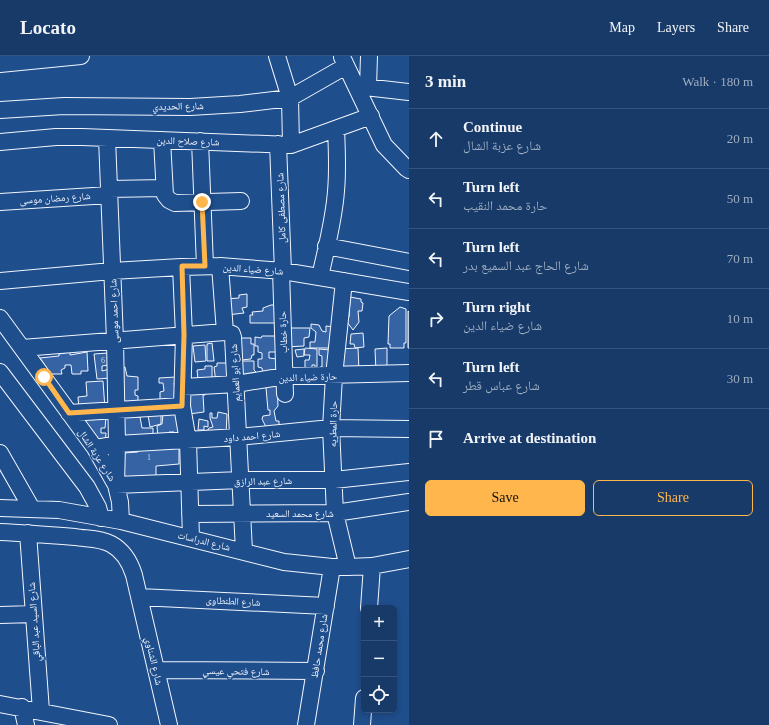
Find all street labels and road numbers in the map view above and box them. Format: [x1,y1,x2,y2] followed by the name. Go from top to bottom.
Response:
[152,100,204,114] street label: شارع الحديدي
[156,134,220,149] street label: شارع صلاح الدين
[274,172,289,243] street label: شارع مصطفى كامل
[19,190,91,207] street label: شارع رمضان موسى
[222,261,284,278] street label: شارع ضياء الدين
[107,278,122,343] street label: شارع احمد موسى
[277,310,290,353] street label: حارة خطاب
[228,343,244,402] street label: شارع ابو العمايم
[278,370,338,385] street label: حارة ضياء الدين
[327,400,339,447] street label: حارة المطريه
[75,427,118,484] street label: شارع عزبة الشال
[223,428,281,445] street label: شارع احمد داود
[234,475,293,488] street label: شارع عبد الرازق
[266,508,334,520] street label: شارع محمد السعيد
[176,529,232,554] street label: شارع الدراسات
[26,581,45,662] street label: شارع السيد عبد الباقي
[205,594,261,609] street label: شارع الطنطاوى
[308,613,331,679] street label: شارع محمد حافظ
[141,636,165,687] street label: شارع الشناوي
[202,665,270,680] street label: شارع فتحي عيسي

